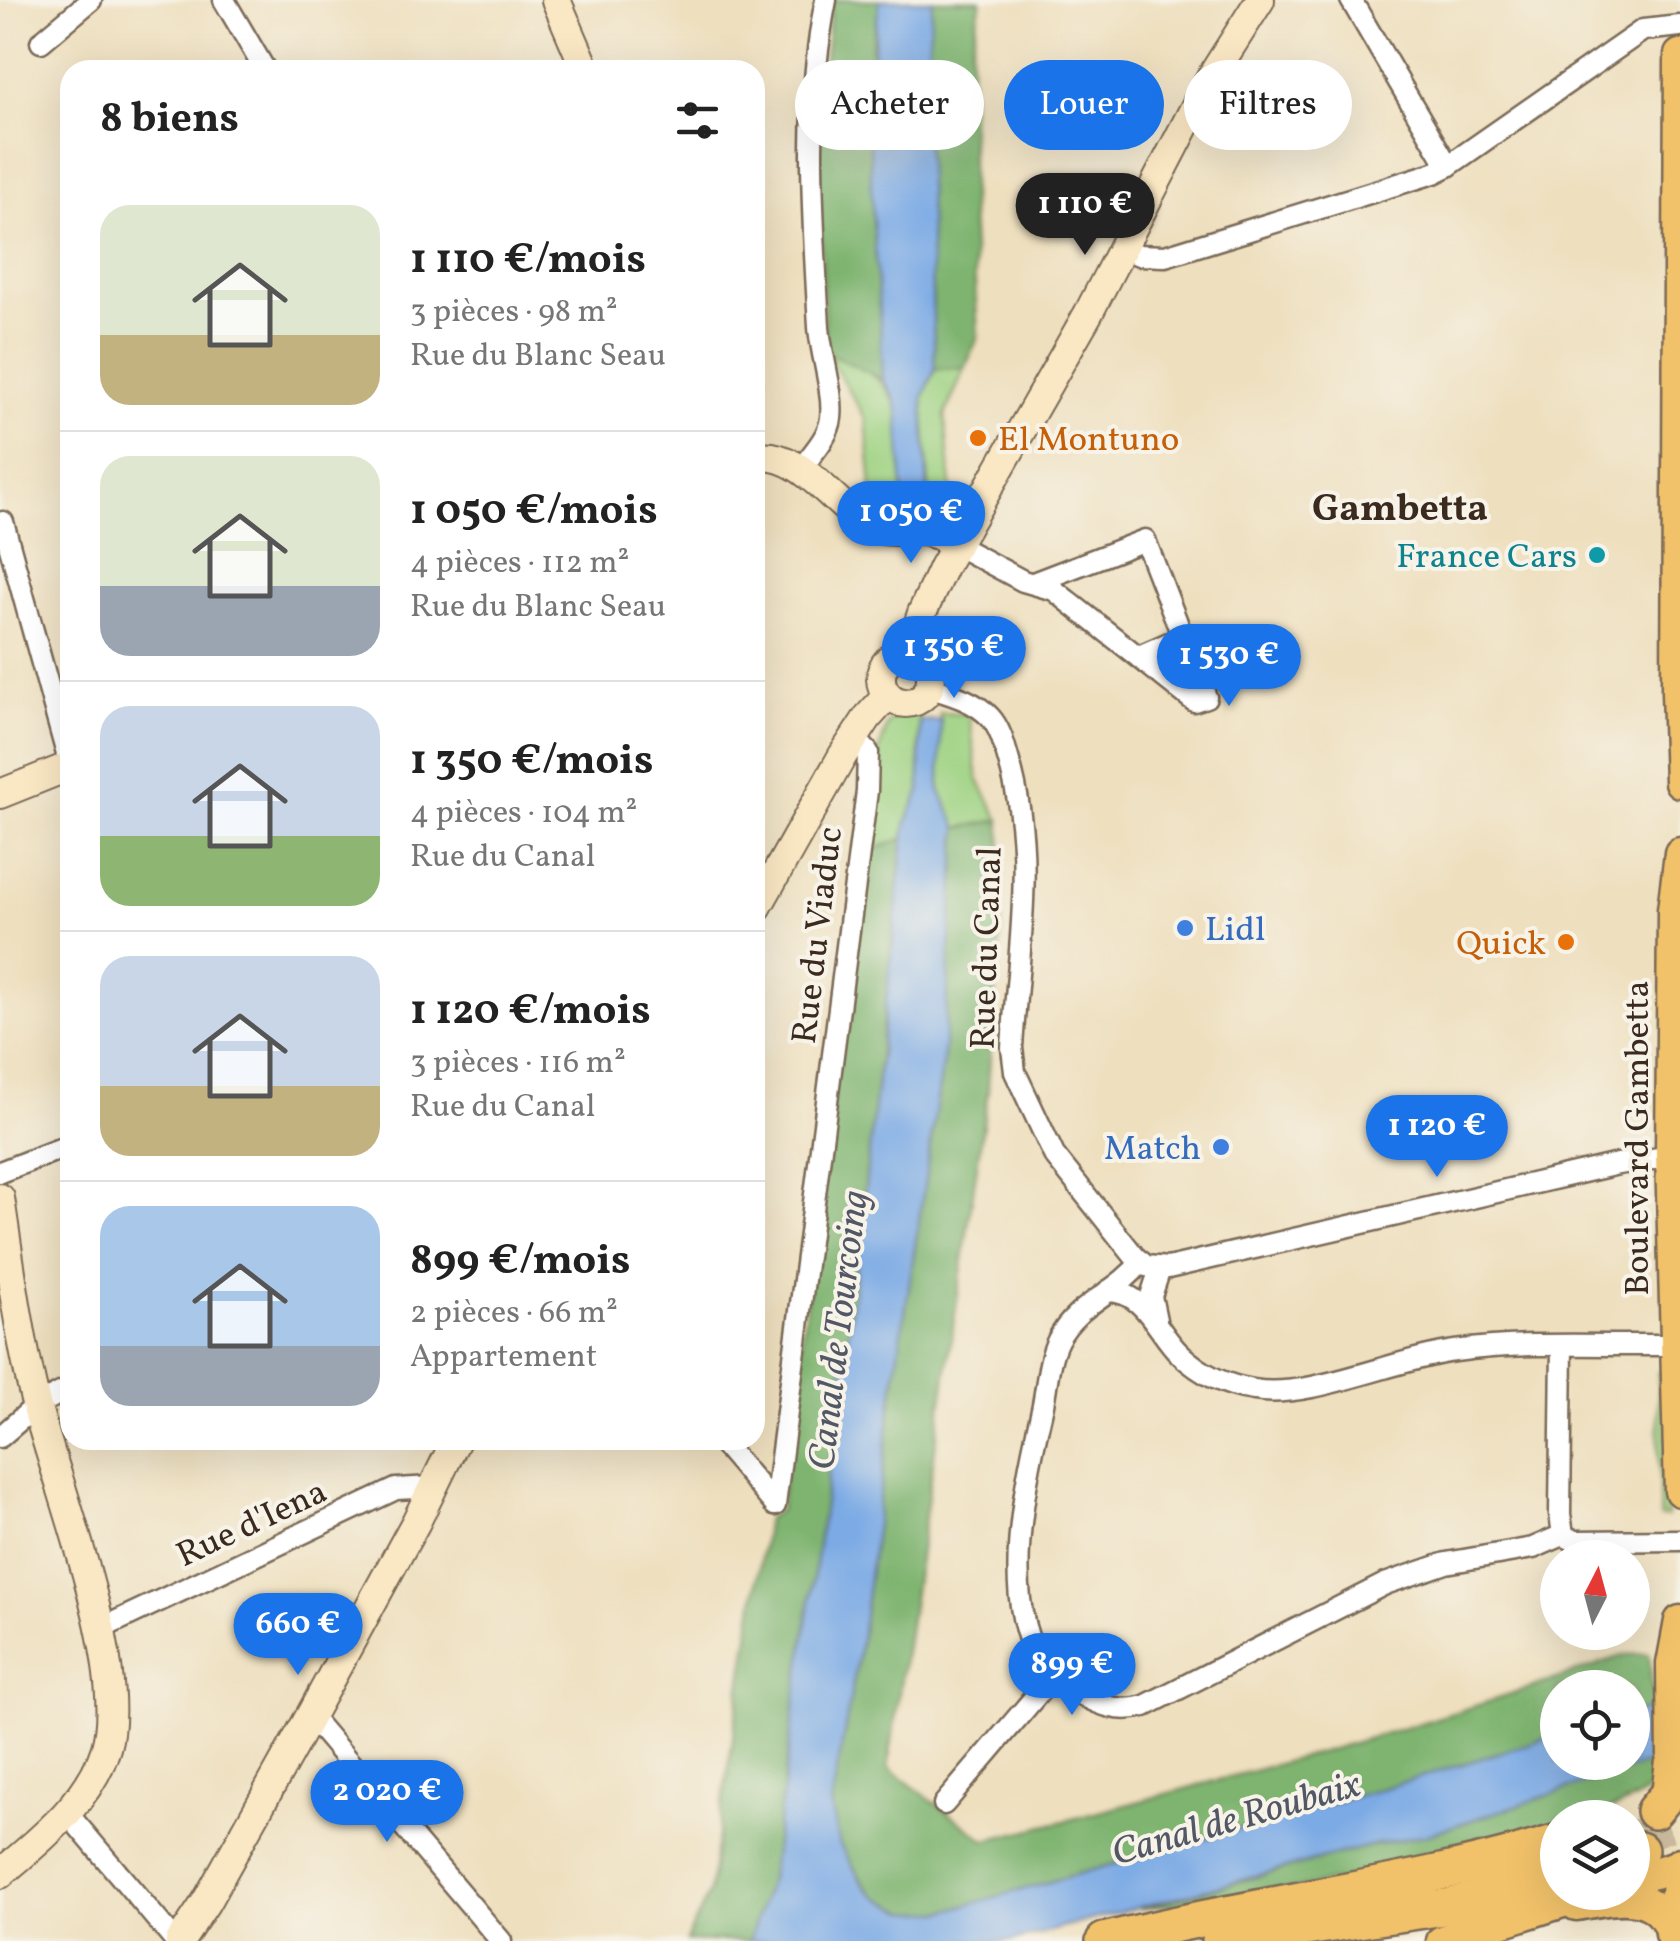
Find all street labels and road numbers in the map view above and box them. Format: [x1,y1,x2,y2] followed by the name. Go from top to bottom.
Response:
[782,824,856,1047] street label: Rue du Viaduc
[960,846,1016,1050] street label: Rue du Canal
[1615,980,1663,1296] street label: Boulevard Gambetta
[169,1469,335,1580] street label: Rue d'Iena

